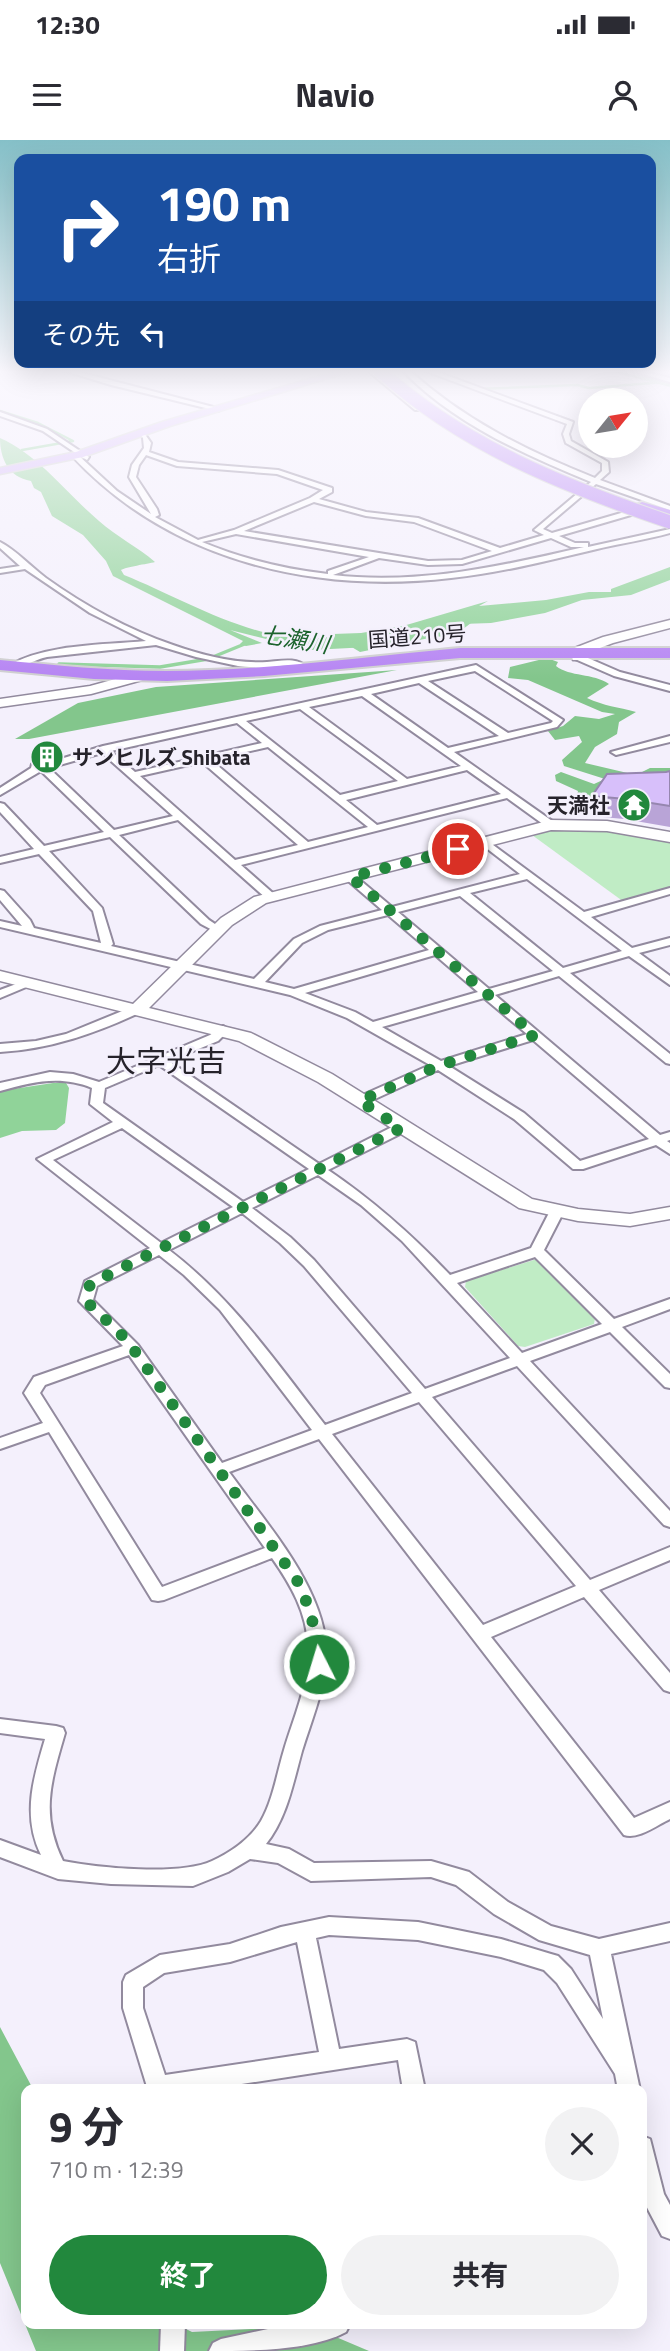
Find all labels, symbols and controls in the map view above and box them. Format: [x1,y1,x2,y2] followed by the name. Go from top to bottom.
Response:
[35,5,100,44] text: 12:30
[295,71,375,119] text: Navio
[28,76,66,114] icon: menu
[604,76,642,114] icon: person
[157,165,291,240] text: 190 m
[42,182,133,273] icon: right
[157,234,221,282] text: 右折
[42,315,120,354] text: その先
[134,315,172,353] icon: left
[578,388,648,458] north arrow
[578,388,648,458] map controls
[258,616,335,662] water label: 七瀬川
[367,617,467,655] street label: 国道210号
[28,738,66,776] building icon: サンヒルズ Shibata
[72,741,251,773] place label: サンヒルズ Shibata
[615,786,653,824] temple icon: 天満社
[547,789,610,821] place label: 天満社
[428,819,488,879] pin
[439,830,477,868] icon: arrive
[106,1038,226,1084] district label: 大字光吉
[282,1627,356,1701] position arrow
[49,2094,124,2158] text: 9 分
[545,2107,619,2181] button: close
[49,2152,184,2187] text: 710 m · 12:39
[49,2235,327,2315] button: 終了
[341,2235,619,2315] button: 共有

